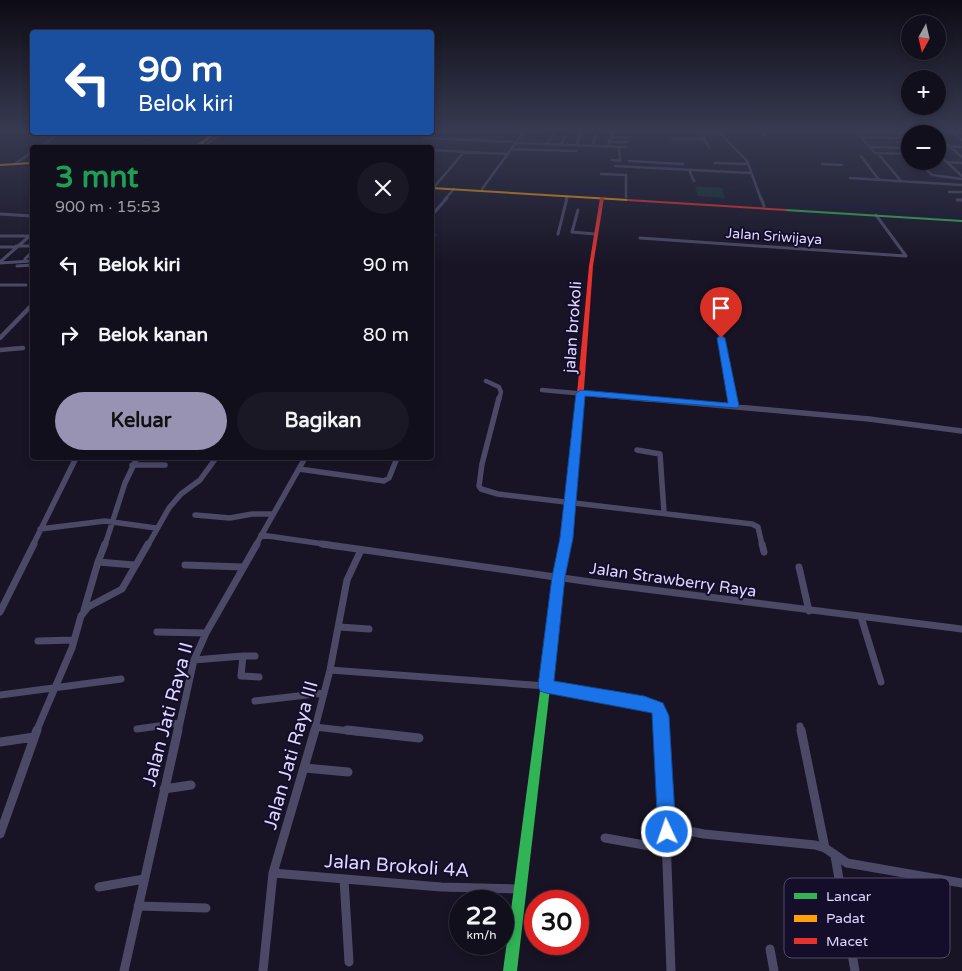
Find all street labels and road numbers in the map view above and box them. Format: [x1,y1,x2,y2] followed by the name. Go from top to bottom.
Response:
[725,225,823,248] street label: Jalan Sriwijaya
[560,281,586,375] street label: jalan brokoli
[588,558,758,602] street label: Jalan Strawberry Raya
[138,640,198,789] street label: Jalan Jati Raya II
[259,678,323,832] street label: Jalan Jati Raya III
[324,850,470,882] street label: Jalan Brokoli 4A

